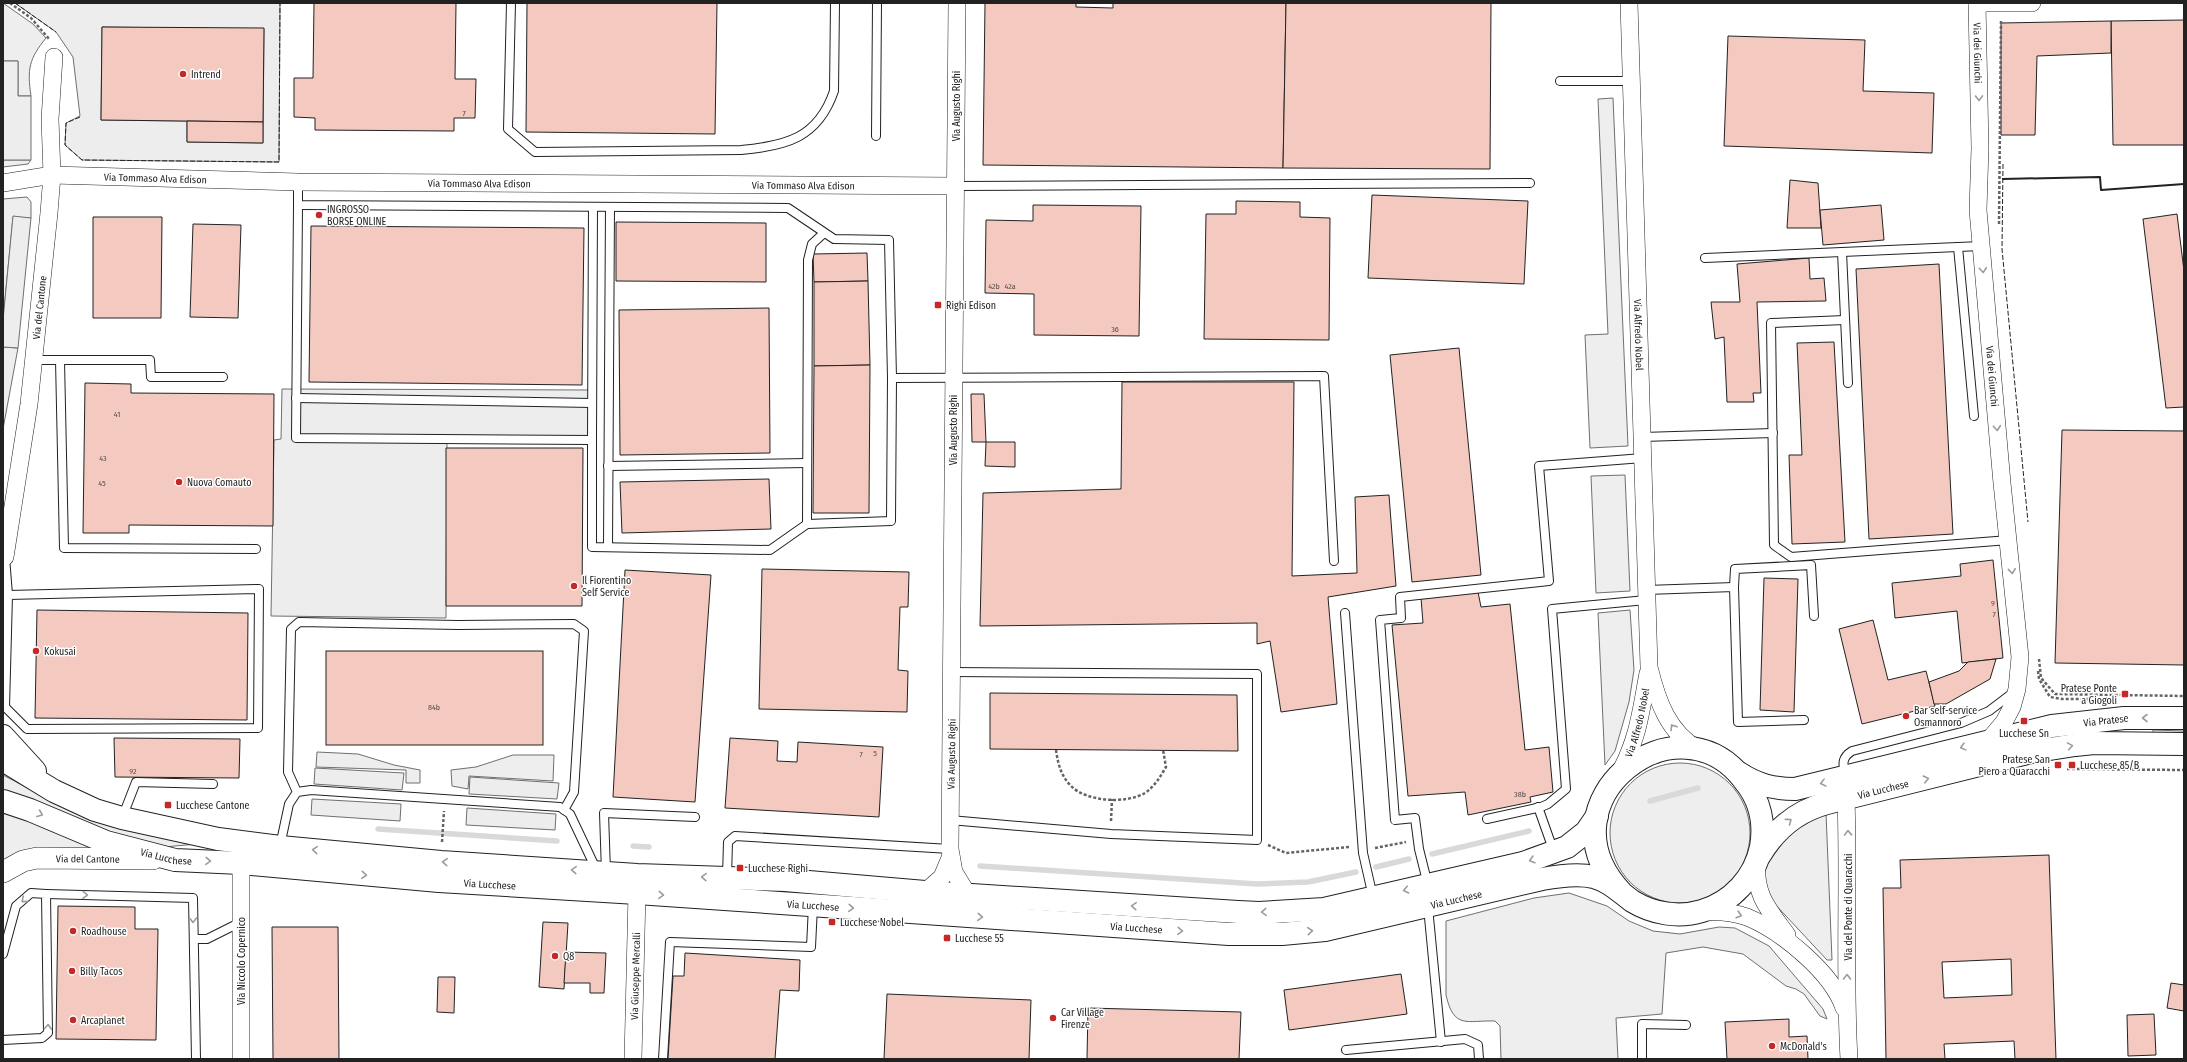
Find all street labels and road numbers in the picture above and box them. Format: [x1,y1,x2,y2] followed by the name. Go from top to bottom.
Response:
[1970,22,1984,84] street label: Via dei Giunchi
[951,71,963,141] street label: Via Augusto Righi
[104,171,207,186] street label: Via Tommaso Alva Edison
[428,178,531,190] street label: Via Tommaso Alva Edison
[752,180,855,192] street label: Via Tommaso Alva Edison
[31,275,49,340] street label: Via del Cantone
[1631,299,1645,371] street label: Via Alfredo Nobel
[1983,345,2000,407] street label: Via dei Giunchi
[948,395,960,465] street label: Via Augusto Righi
[1623,687,1652,759] street label: Via Alfredo Nobel
[2083,713,2129,729] street label: Via Pratese
[945,719,959,789] street label: Via Augusto Righi
[1857,778,1910,802] street label: Via Lucchese
[139,846,192,868] street label: Via Lucchese
[56,853,120,866] street label: Via del Cantone
[1843,854,1855,960] street label: Via del Ponte di Quaracchi
[463,878,516,893] street label: Via Lucchese
[1430,888,1483,912] street label: Via Lucchese
[787,898,840,914] street label: Via Lucchese
[236,917,248,1005] street label: Via Niccolo Copernico
[1110,921,1163,936] street label: Via Lucchese
[629,932,643,1020] street label: Via Giuseppe Mercalli

